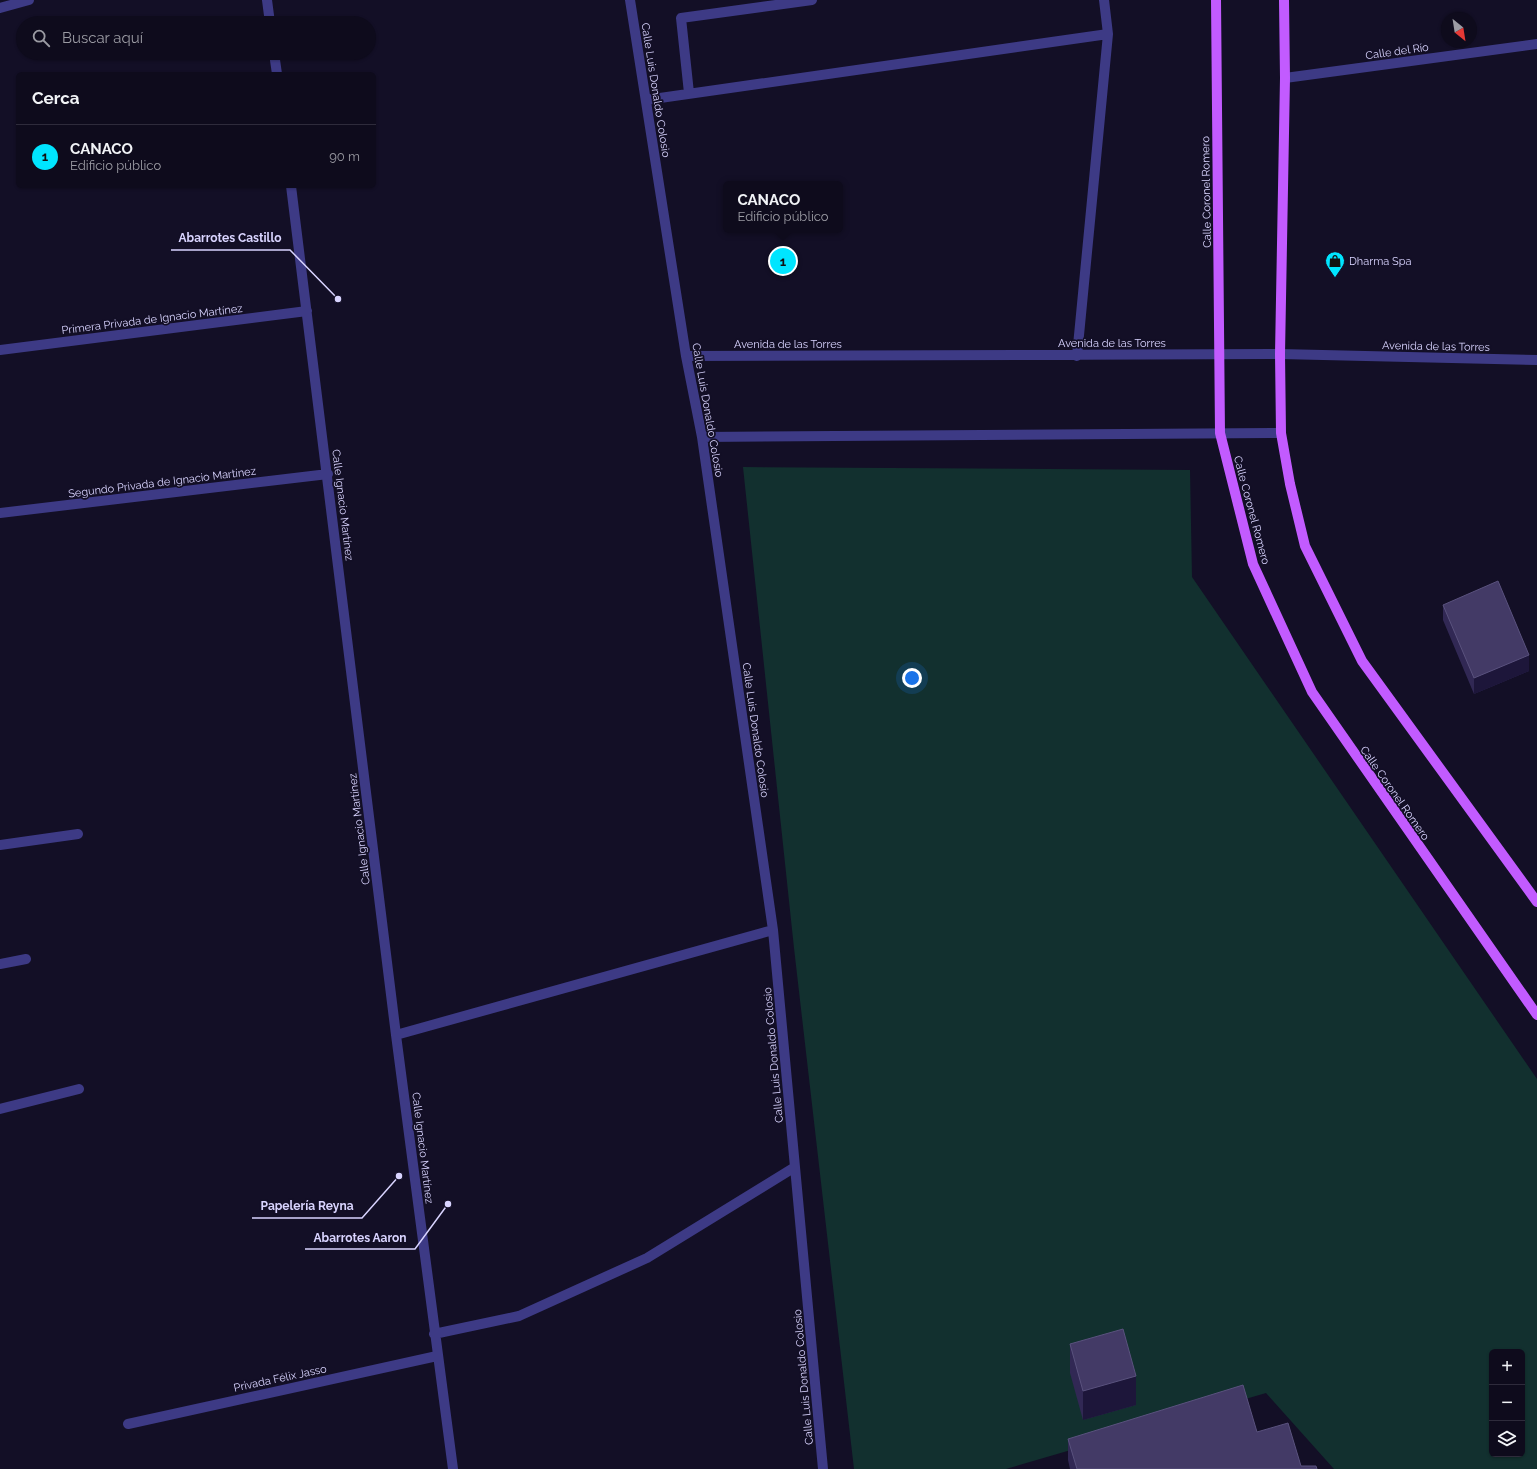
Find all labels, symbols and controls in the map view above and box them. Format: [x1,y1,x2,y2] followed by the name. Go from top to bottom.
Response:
[1441,12,1477,48] north arrow
[16,16,376,60] search box
[638,22,673,159] street label: Calle Luis Donaldo Colosio
[30,27,52,49] icon: search
[62,29,143,47] text: Buscar aquí
[1365,41,1430,62] street label: Calle del Río
[32,88,80,108] text: Cerca
[1199,136,1214,248] street label: Calle Coronel Romero
[70,140,133,158] text: CANACO
[42,149,48,164] text: 1
[329,149,360,164] text: 90 m
[70,158,161,173] text: Edificio público
[723,181,843,233] popup
[737,191,800,209] text: CANACO
[737,209,829,224] text: Edificio público
[171,226,290,250] callout: Abarrotes Castillo
[178,231,282,245] text: Abarrotes Castillo
[770,246,796,276] pin: 1
[1324,250,1346,278] shop icon: Dharma Spa
[1349,255,1412,268] place label: Dharma Spa
[61,302,244,337] street label: Primera Privada de Ignacio Martínez
[1058,337,1166,350] street label: Avenida de las Torres
[734,338,842,351] street label: Avenida de las Torres
[1382,339,1490,354] street label: Avenida de las Torres
[689,342,726,479] street label: Calle Luis Donaldo Colosio
[329,449,356,562] street label: Calle Ignacio Martínez
[1231,454,1272,566] street label: Calle Coronel Romero
[67,464,257,500] street label: Segundo Privada de Ignacio Martínez
[740,662,771,799] street label: Calle Luis Donaldo Colosio
[902,668,922,688] your location
[1357,744,1432,843] street label: Calle Coronel Romero
[346,772,373,885] street label: Calle Ignacio Martínez
[761,986,786,1123] street label: Calle Luis Donaldo Colosio
[409,1092,436,1205] street label: Calle Ignacio Martínez
[252,1194,362,1218] callout: Papelería Reyna
[260,1199,354,1213] text: Papelería Reyna
[305,1225,415,1249] callout: Abarrotes Aaron
[313,1231,407,1245] text: Abarrotes Aaron
[791,1308,816,1445] street label: Calle Luis Donaldo Colosio
[1489,1349,1525,1457] map controls
[1489,1349,1525,1385] button: +
[232,1362,328,1395] street label: Privada Félix Jasso
[1489,1385,1525,1421] button: −
[1489,1421,1525,1457] button: layers

